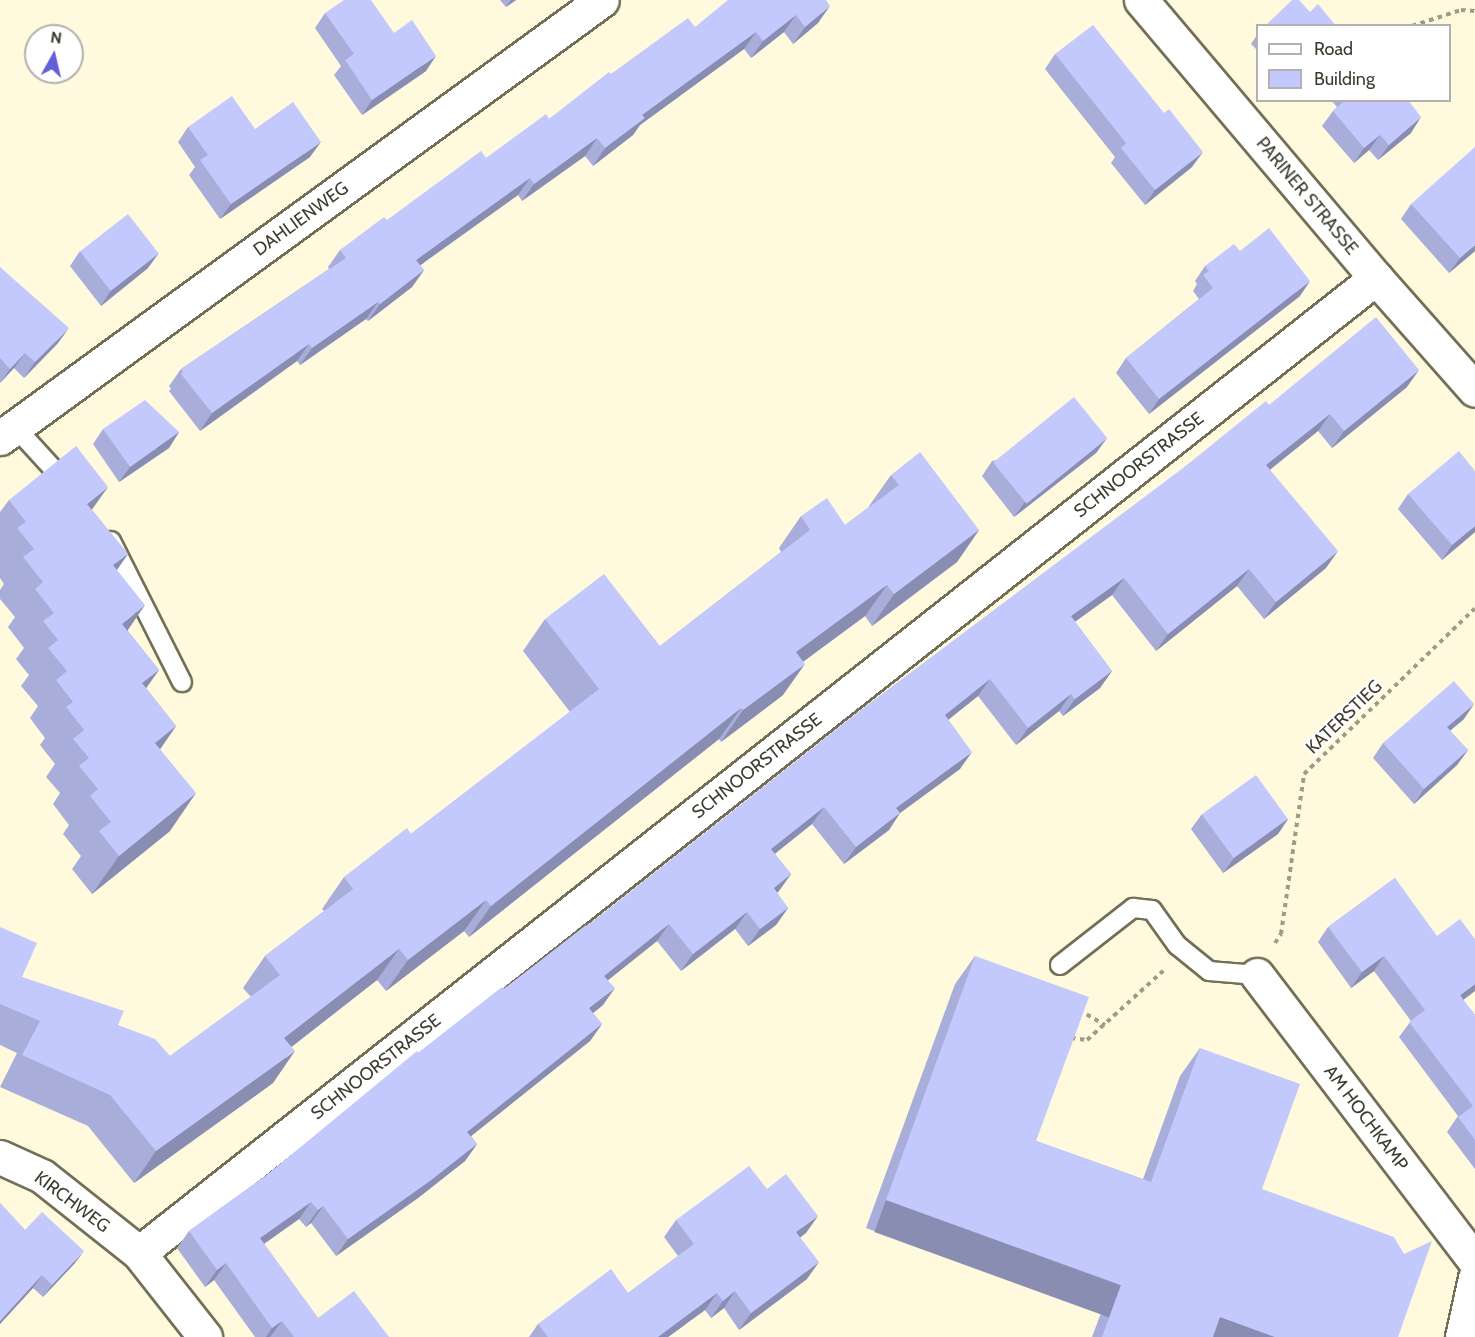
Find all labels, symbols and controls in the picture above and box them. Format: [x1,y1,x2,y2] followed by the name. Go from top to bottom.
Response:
[24,24,84,84] north arrow
[1256,24,1451,102] legend
[49,27,63,48] text: N
[1314,38,1353,60] text: Road
[1314,68,1375,90] text: Building
[1252,133,1362,259] street label: PARINER STRASSE
[249,177,353,261] street label: DAHLIENWEG
[1070,408,1208,522] street label: SCHNOORSTRASSE
[1302,675,1386,759] street label: KATERSTIEG
[688,709,826,823] street label: SCHNOORSTRASSE
[307,1010,445,1124] street label: SCHNOORSTRASSE
[1319,1061,1413,1175] street label: AM HOCHKAMP
[30,1167,114,1237] street label: KIRCHWEG

